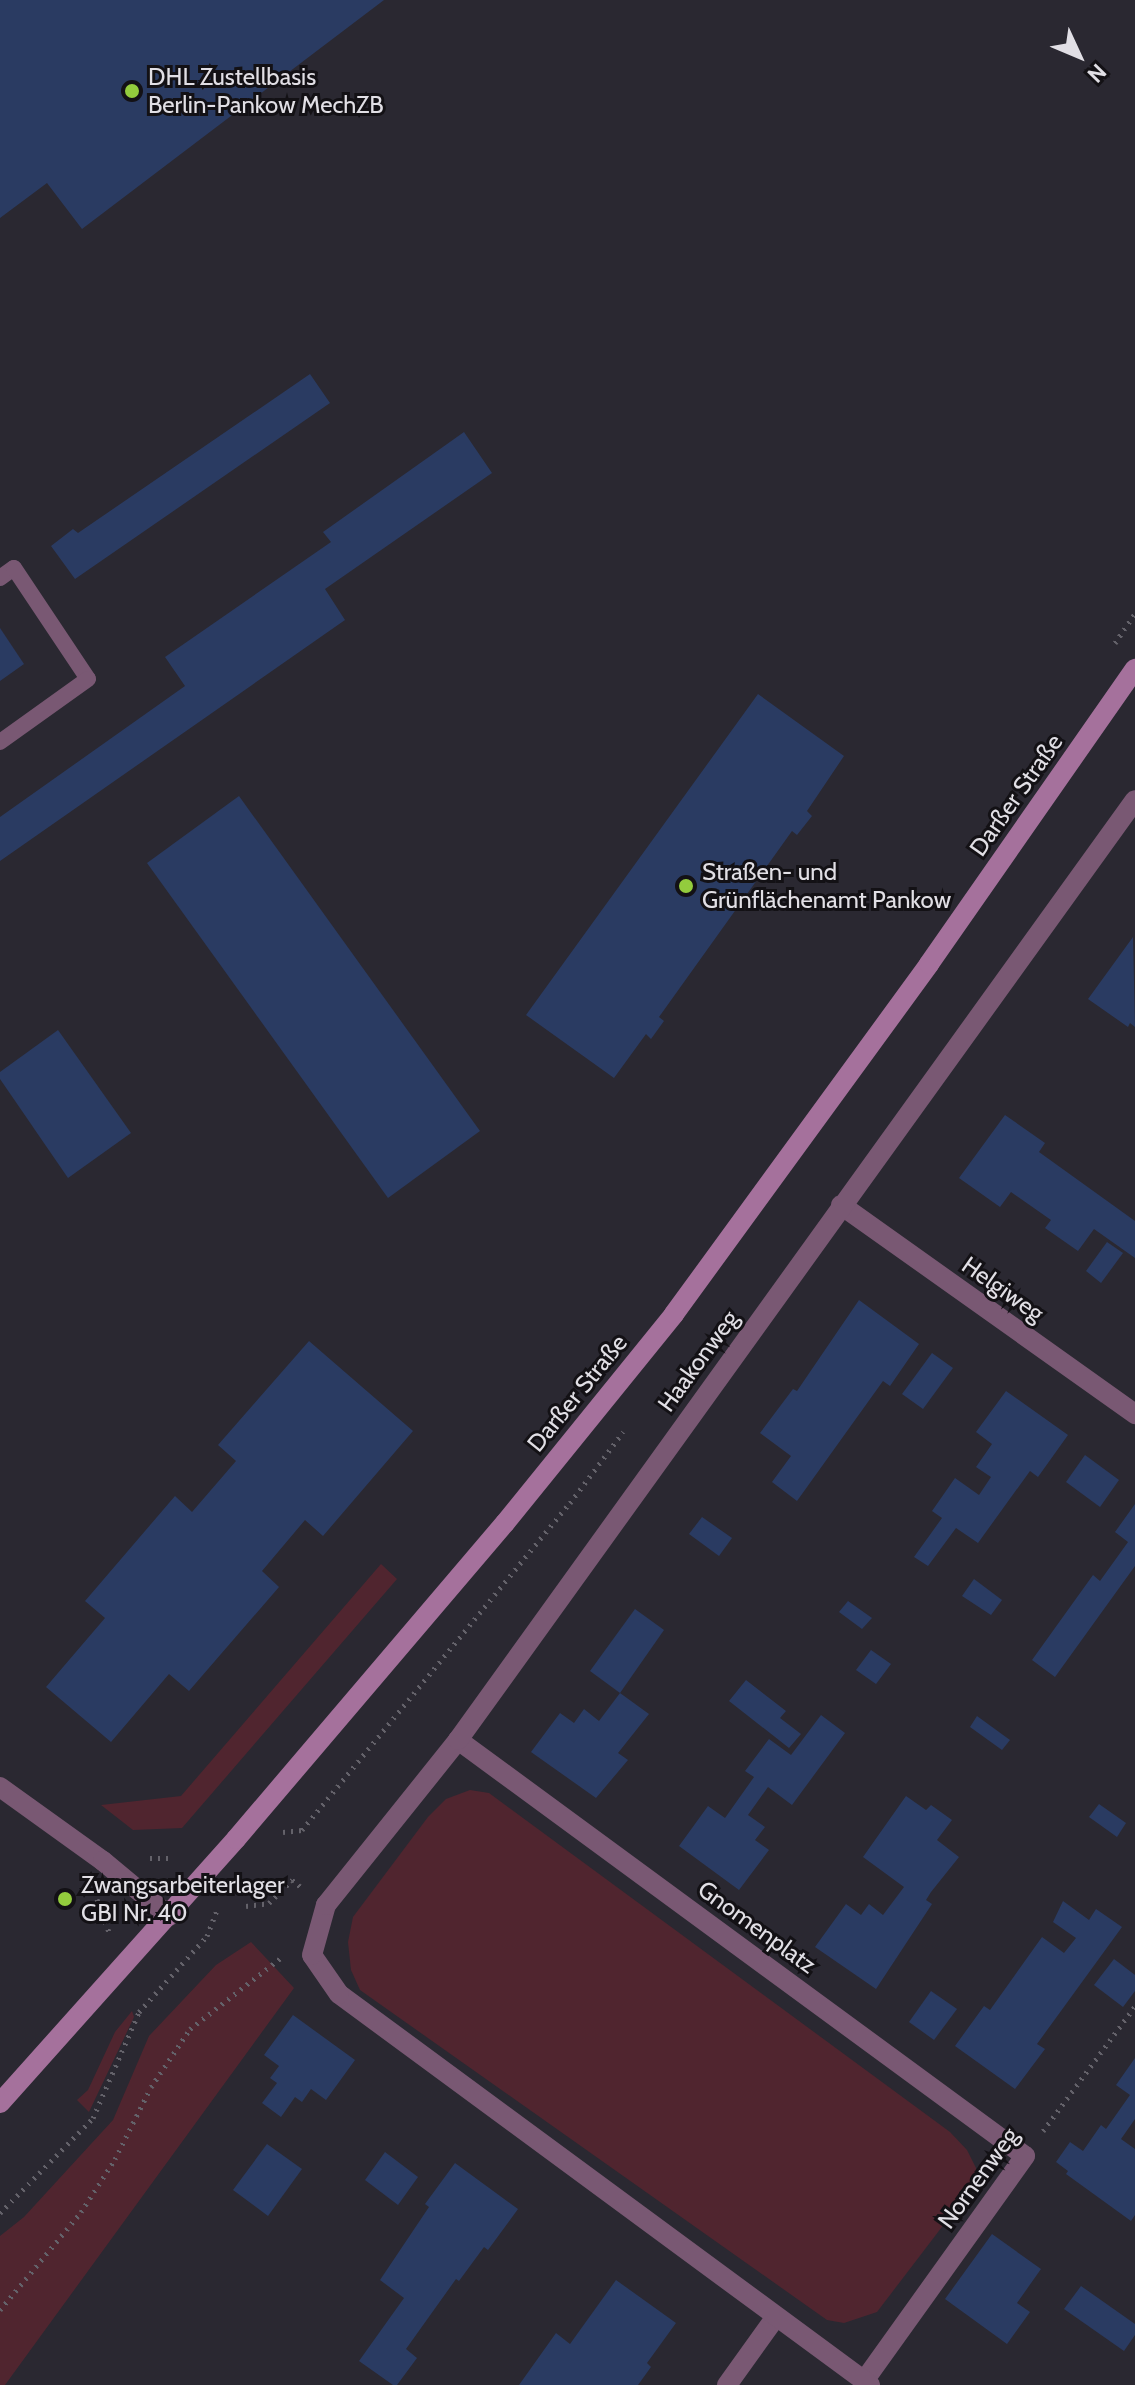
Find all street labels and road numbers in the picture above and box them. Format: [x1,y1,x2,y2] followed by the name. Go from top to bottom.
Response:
[963,729,1069,861] street label: Darßer Straße
[956,1250,1050,1328] street label: Helgiweg
[652,1305,744,1417] street label: Haakonweg
[521,1329,633,1457] street label: Darßer Straße
[692,1874,822,1980] street label: Gnomenplatz
[932,2122,1024,2234] street label: Nornenweg

